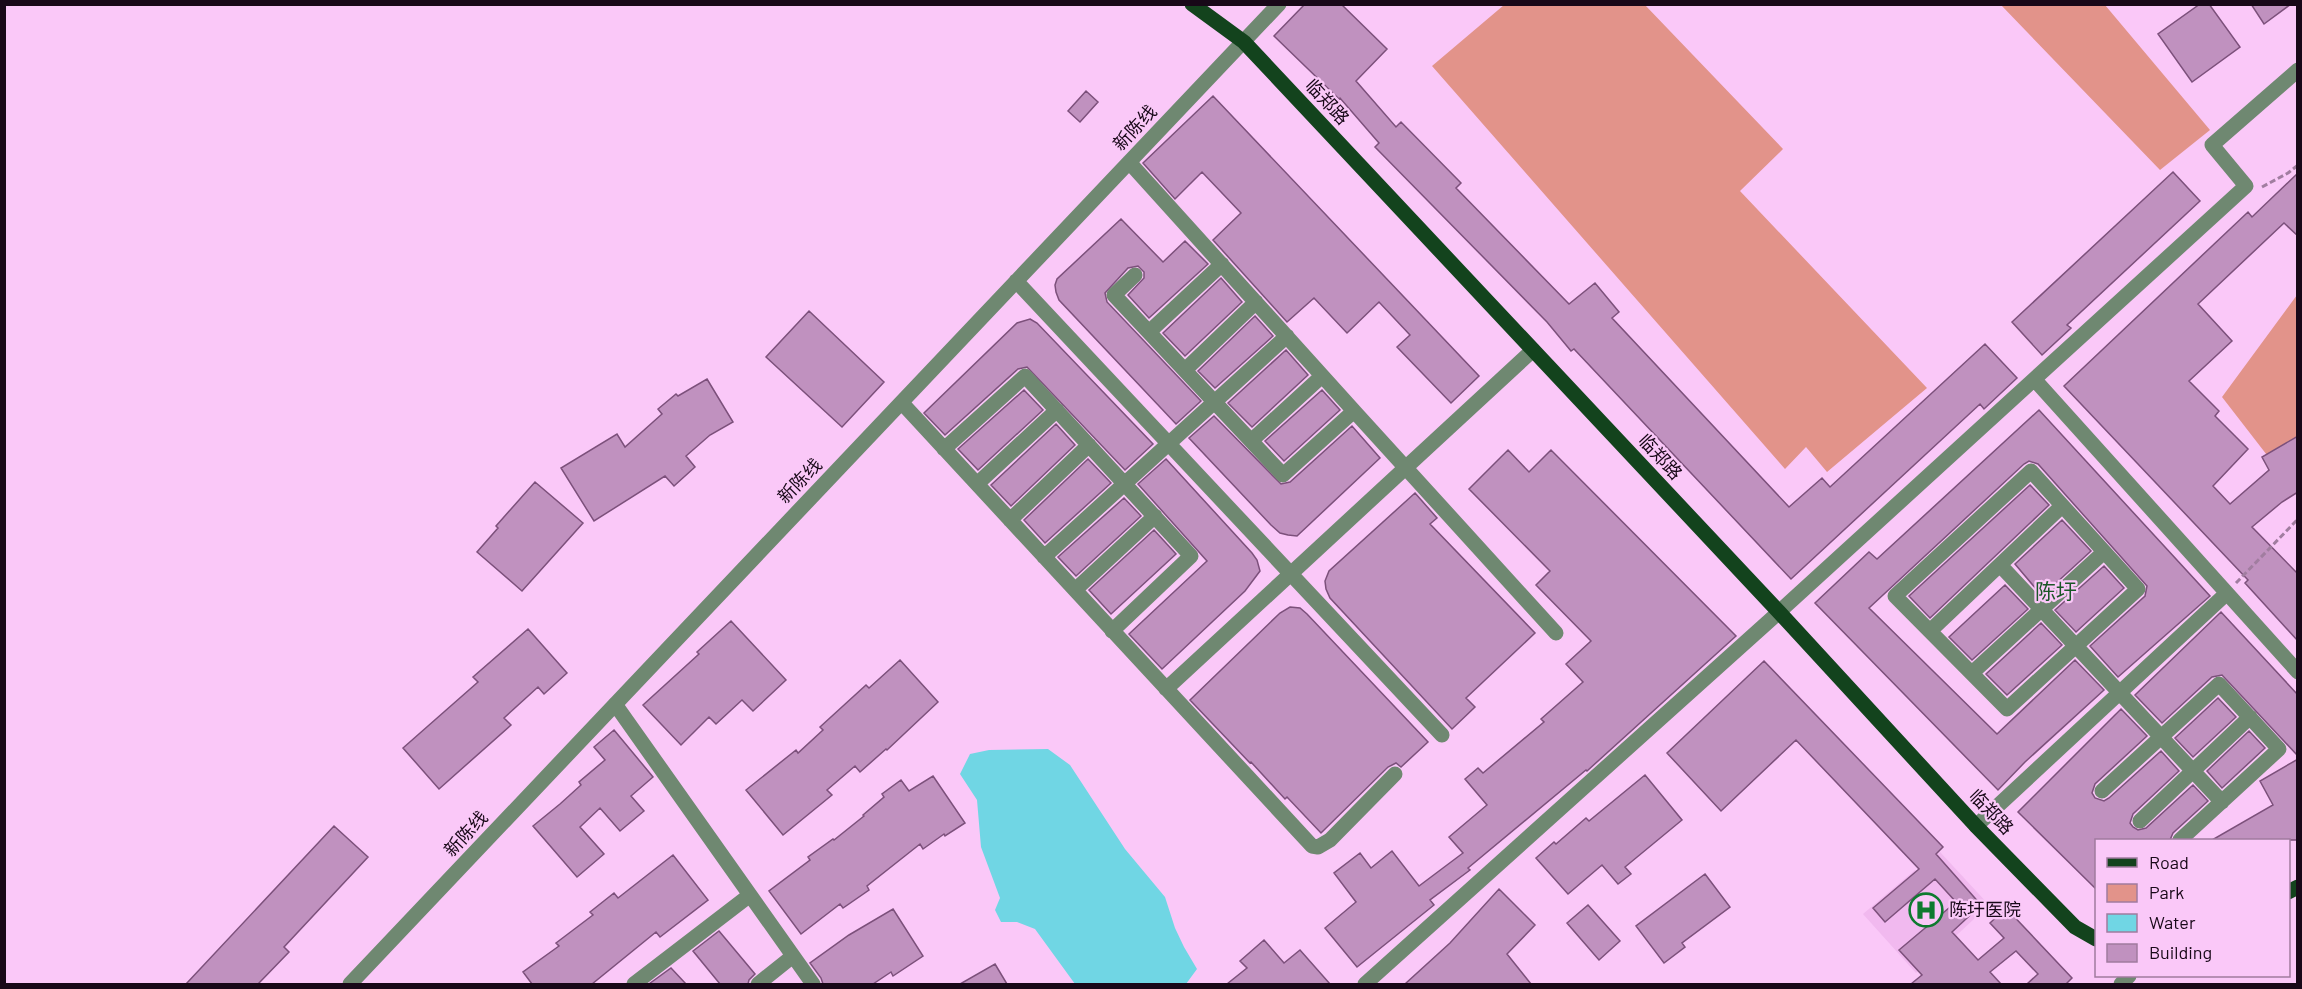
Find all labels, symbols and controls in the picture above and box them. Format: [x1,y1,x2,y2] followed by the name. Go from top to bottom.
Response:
[1301,74,1354,129] street label: 临郑路
[1108,100,1161,155] street label: 新陈线
[1634,429,1687,484] street label: 临郑路
[773,453,826,507] street label: 新陈线
[2035,578,2077,603] district label: 陈圩
[1965,784,2018,838] street label: 临郑路
[439,806,492,861] street label: 新陈线
[2095,839,2290,977] legend
[2149,851,2189,873] text: Road
[2149,881,2184,903] text: Park
[1908,892,1944,928] hospital icon: 陈圩医院
[1949,898,2021,920] place label: 陈圩医院
[2149,911,2196,933] text: Water
[2149,941,2212,963] text: Building

